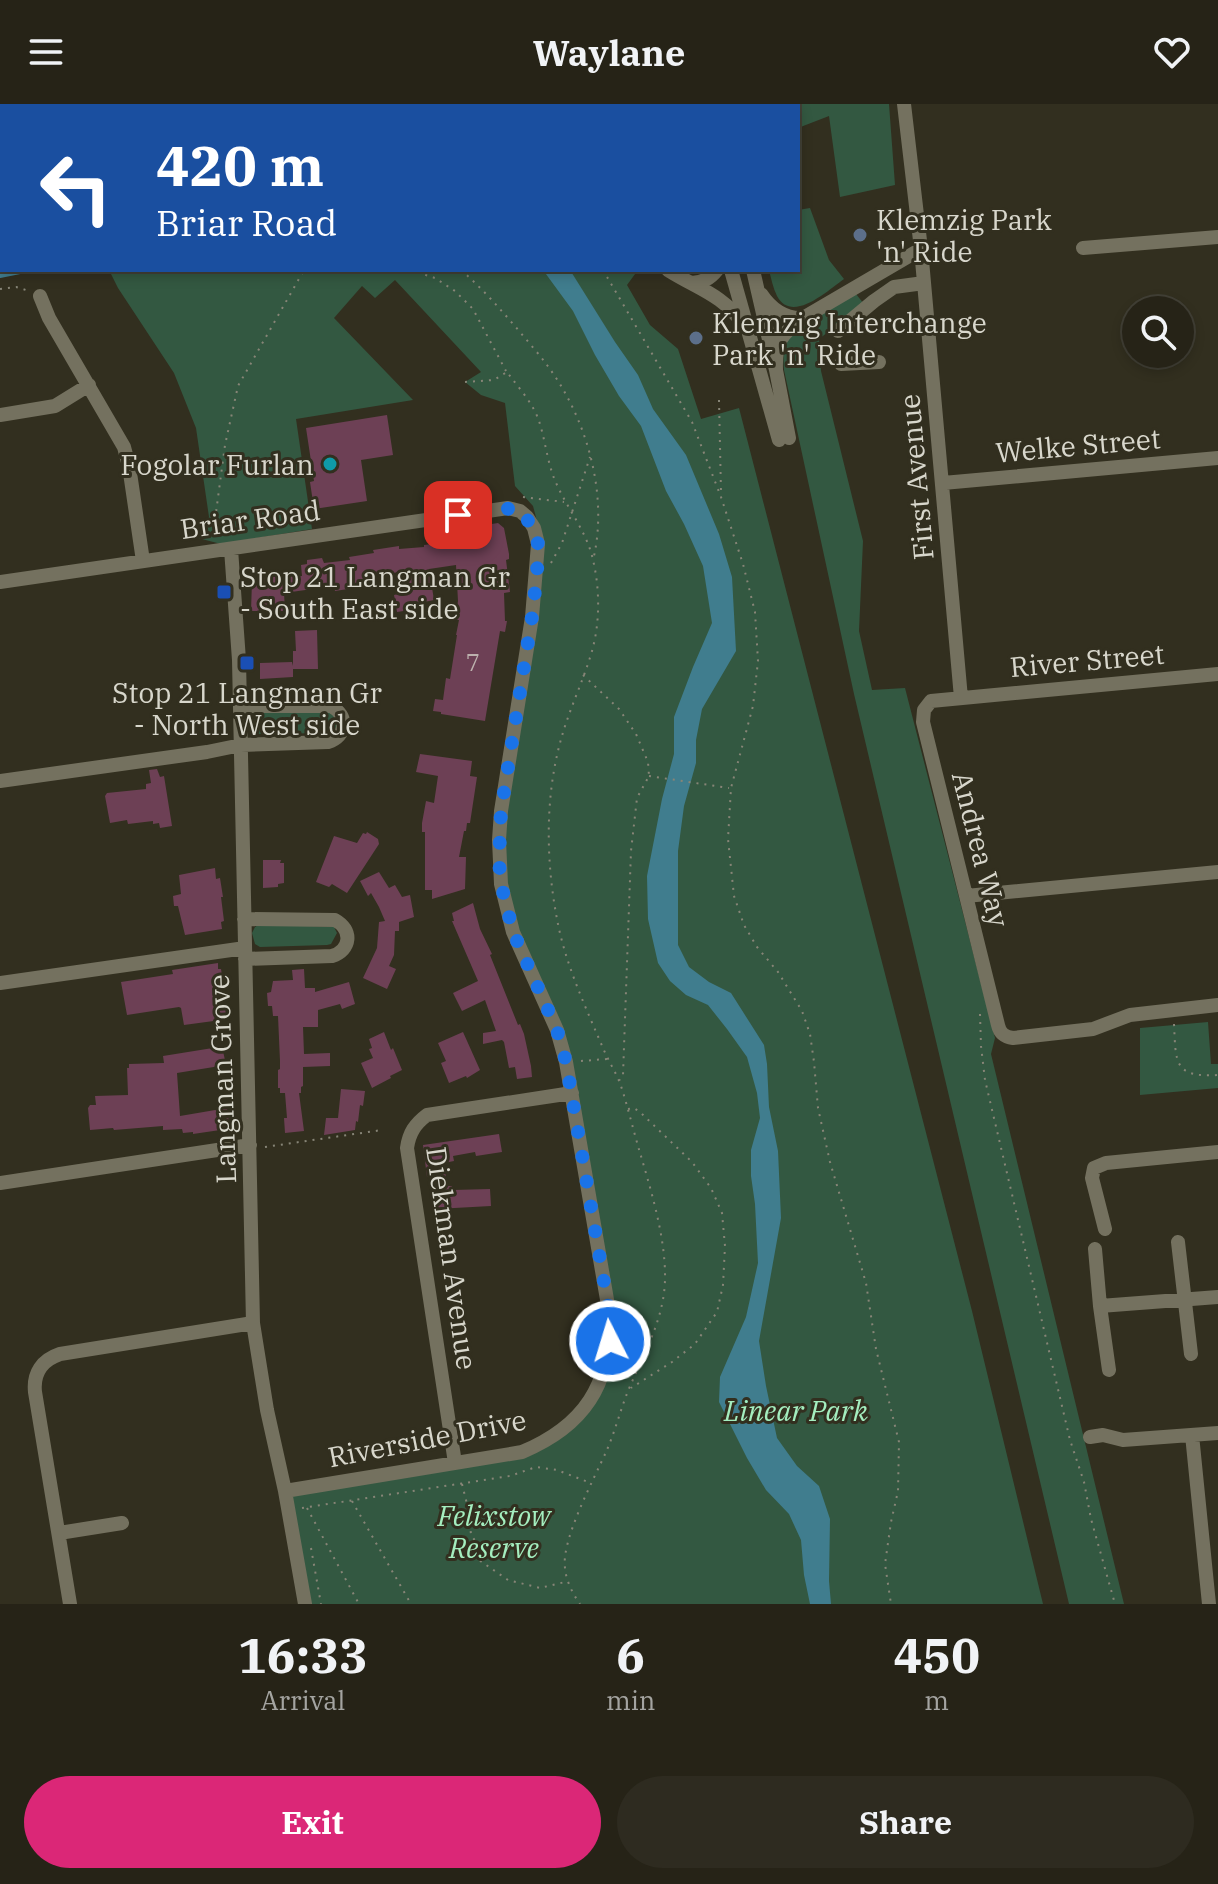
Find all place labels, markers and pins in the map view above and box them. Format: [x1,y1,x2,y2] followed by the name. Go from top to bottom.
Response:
[876,201,1052,270] place label: Klemzig Park 'n' Ride
[851,226,869,244] marker: Klemzig Park 'n' Ride
[712,304,987,373] place label: Klemzig Interchange Park 'n' Ride
[687,329,705,347] marker: Klemzig Interchange Park 'n' Ride
[120,446,314,483] place label: Fogolar Furlan
[321,455,339,473] marker: Fogolar Furlan
[424,481,492,549] pin
[240,558,510,627] place label: Stop 21 Langman Gr - South East side
[215,583,233,601] marker: Stop 21 Langman Gr - South East side
[238,654,256,672] marker: Stop 21 Langman Gr - North West side
[112,674,383,743] place label: Stop 21 Langman Gr - North West side

